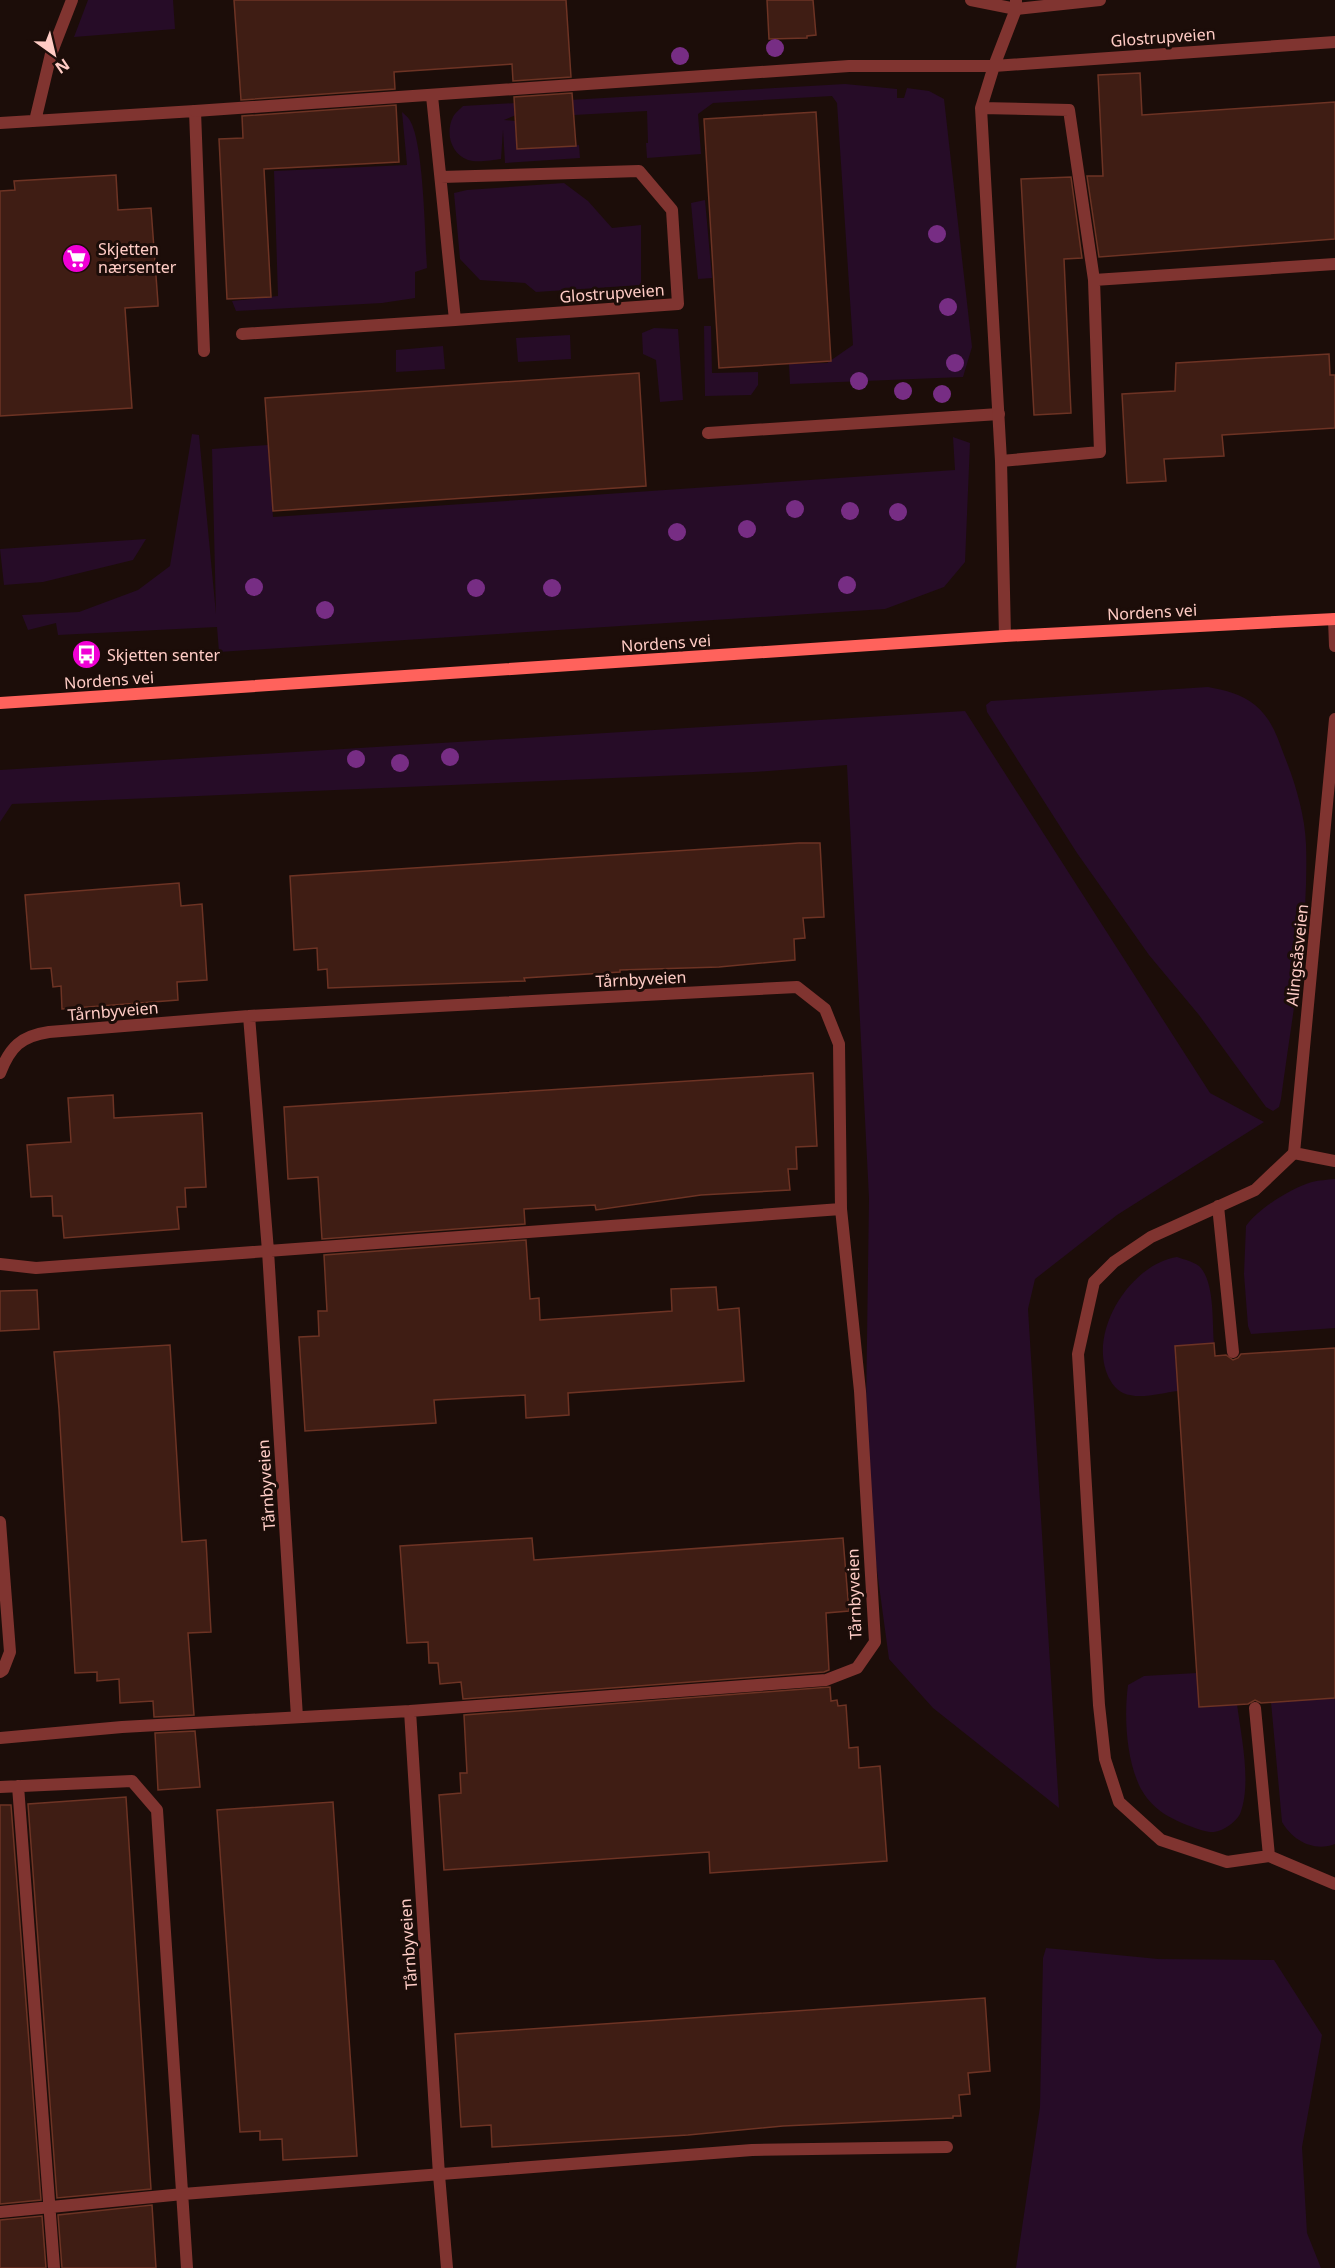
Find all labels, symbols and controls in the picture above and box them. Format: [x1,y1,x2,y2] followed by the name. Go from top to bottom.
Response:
[1110,22,1216,52] street label: Glostrupveien
[24,24,84,84] north arrow
[51,54,74,79] text: N
[98,238,177,278] place label: Skjetten nærsenter
[61,242,93,274] supermarket icon: Skjetten nærsenter
[559,278,665,308] street label: Glostrupveien
[1106,599,1198,625] street label: Nordens vei
[620,629,712,657] street label: Nordens vei
[70,639,102,671] bus stop icon: Skjetten senter
[107,644,220,666] place label: Skjetten senter
[63,666,155,694] street label: Nordens vei
[1281,903,1313,1007] street label: Alingsåsveien
[595,966,687,992] street label: Tårnbyveien
[67,996,159,1026] street label: Tårnbyveien
[252,1439,280,1531] street label: Tårnbyveien
[841,1548,867,1640] street label: Tårnbyveien
[394,1898,422,1990] street label: Tårnbyveien

